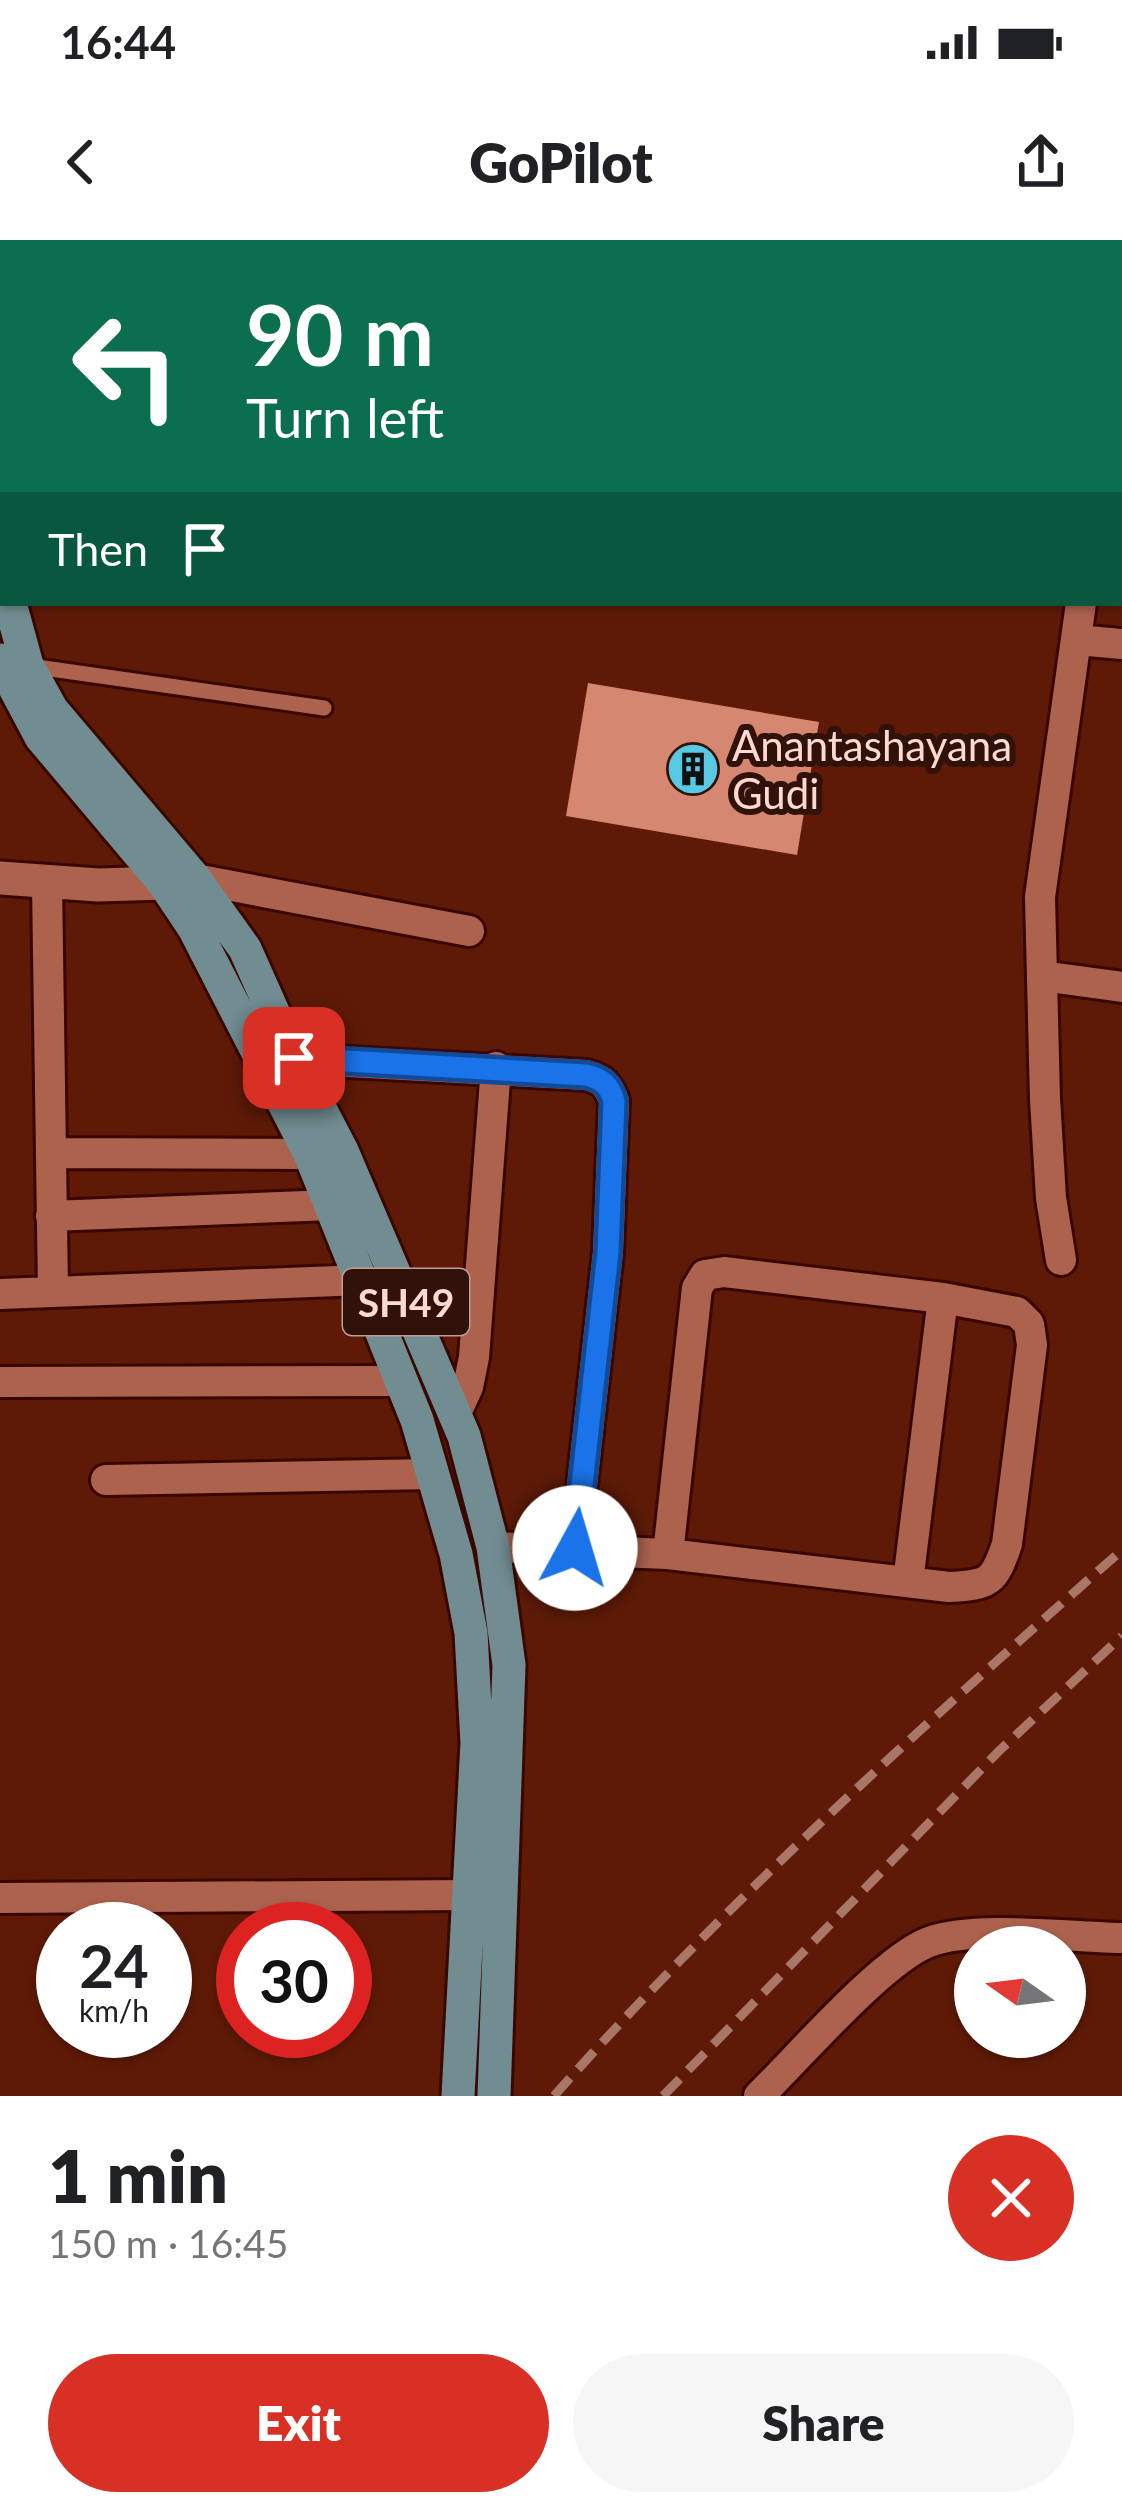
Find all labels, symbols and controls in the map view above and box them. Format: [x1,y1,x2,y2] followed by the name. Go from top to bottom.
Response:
[60,15,176,69] text: 16:44
[48,129,114,195] icon: back
[1008,129,1074,195] icon: share
[469,130,653,195] text: GoPilot
[246,283,434,384] text: 90 m
[48,288,204,444] icon: left
[246,385,444,450] text: Turn left
[172,516,238,582] icon: arrive
[48,522,148,576] text: Then
[732,720,1012,818] place label: Anantashayana Gudi
[665,741,721,797] building icon: Anantashayana Gudi
[243,1007,345,1109] pin
[261,1025,327,1091] icon: arrive
[343,1269,469,1335] road number: SH49
[512,1485,638,1611] position arrow
[216,1902,372,2058] speed limit sign: 30
[954,1926,1086,2058] north arrow
[954,1926,1086,2058] map controls
[79,1929,149,2001] text: 24
[79,1992,149,2028] text: km/h
[48,2132,228,2218] text: 1 min
[948,2135,1074,2261] button: close
[48,2220,288,2266] text: 150 m · 16:45
[48,2354,549,2492] button: Exit
[573,2354,1074,2492] button: Share

